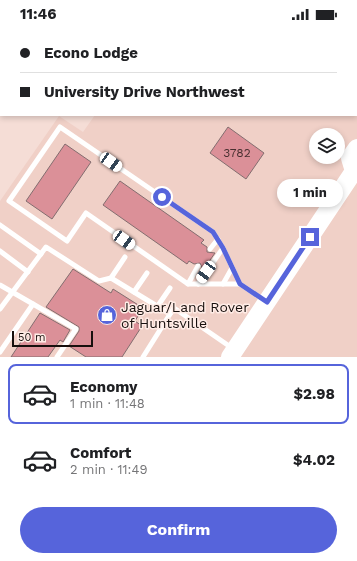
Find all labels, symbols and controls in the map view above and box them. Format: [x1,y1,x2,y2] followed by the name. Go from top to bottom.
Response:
[20,5,56,23] text: 11:46
[44,44,138,62] text: Econo Lodge
[44,83,245,101] text: University Drive Northwest
[309,128,345,164] map controls
[309,128,345,164] button: layers
[223,146,251,160] house number: 3782
[98,150,124,174] car
[277,179,343,207] callout: 1 min
[293,185,327,200] text: 1 min
[153,188,171,206] route start
[111,228,137,252] car
[301,228,319,246] route end
[194,259,218,285] car
[121,299,249,331] place label: Jaguar/Land Rover of Huntsville
[96,304,118,326] shop icon: Jaguar/Land Rover of Huntsville
[12,329,93,348] scale bar
[18,331,45,344] text: 50 m
[22,376,58,412] icon: car
[70,378,137,396] text: Economy
[293,385,335,403] text: $2.98
[70,396,145,411] text: 1 min · 11:48
[22,442,58,478] icon: car
[70,444,131,462] text: Comfort
[293,451,335,469] text: $4.02
[70,462,147,477] text: 2 min · 11:49
[20,507,337,553] button: Confirm

